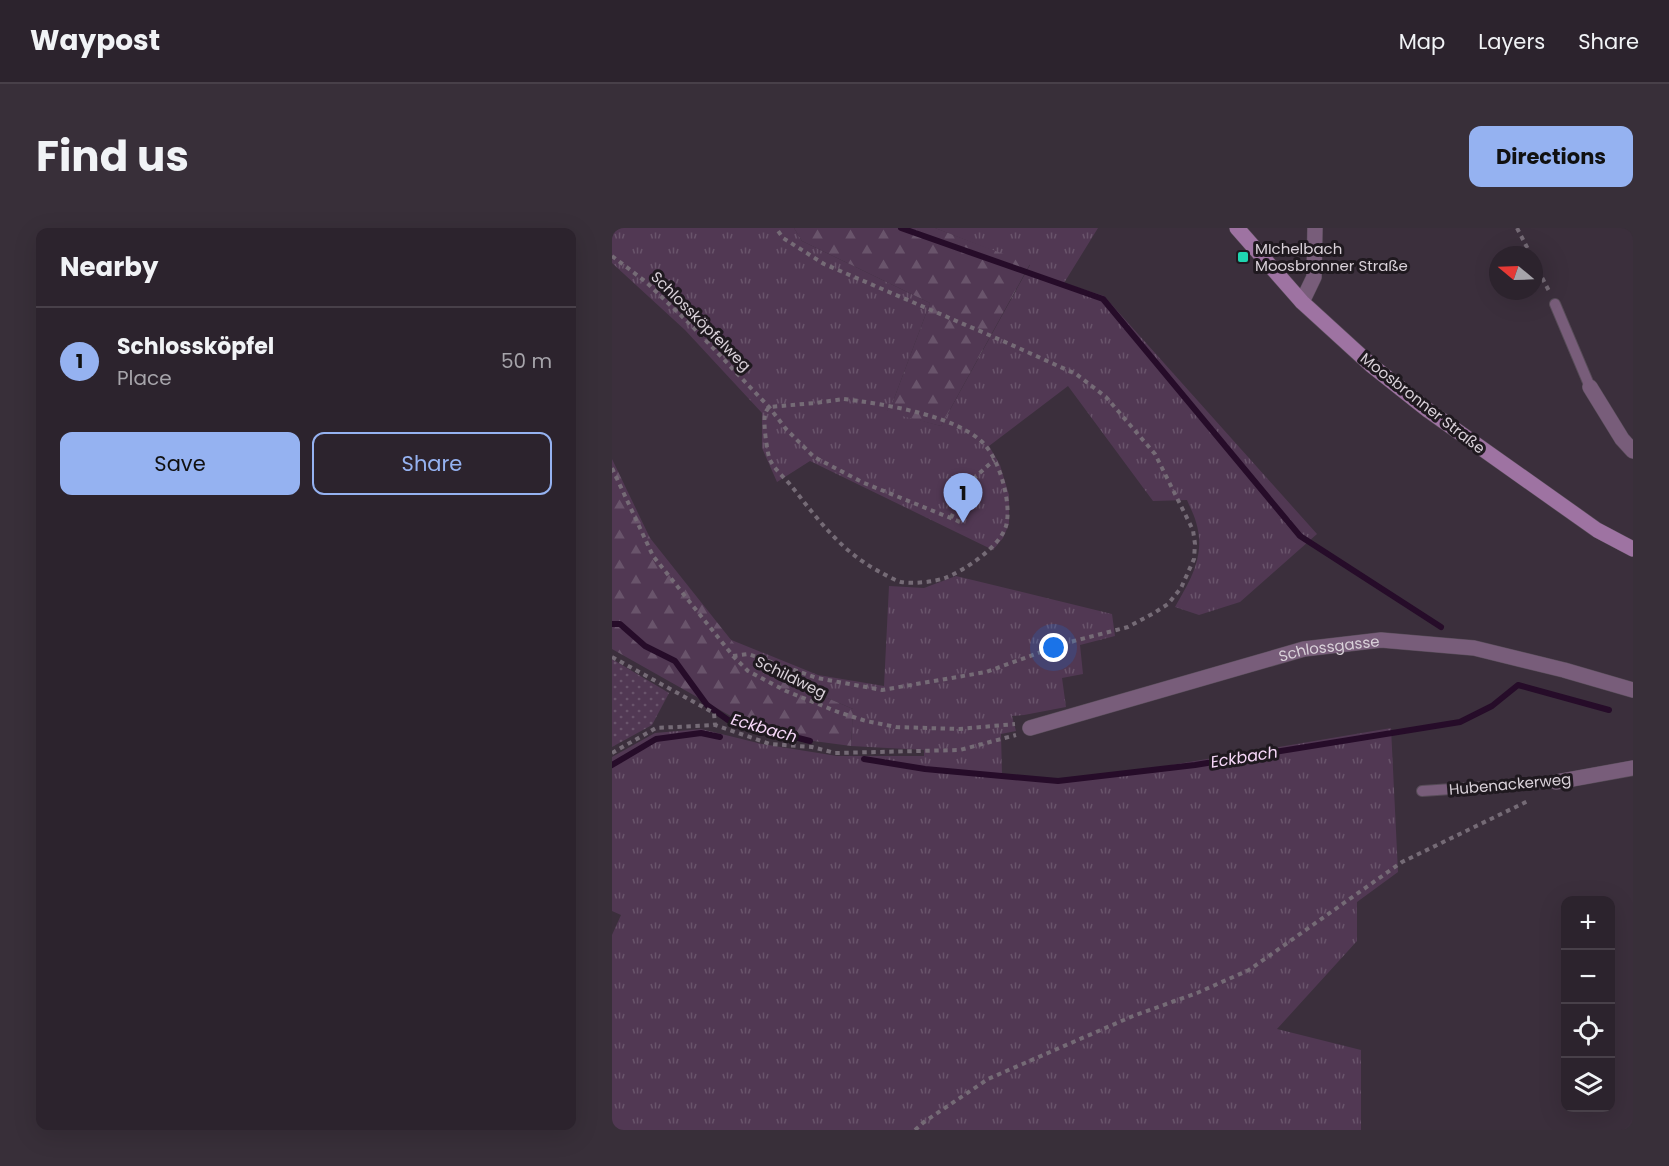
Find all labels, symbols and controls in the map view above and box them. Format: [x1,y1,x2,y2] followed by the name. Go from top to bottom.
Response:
[30,21,160,60] text: Waypost
[1399,27,1445,56] text: Map
[1478,27,1545,56] text: Layers
[1578,27,1639,56] text: Share
[1469,126,1633,187] button: Directions
[36,127,189,186] text: Find us
[1255,238,1408,276] place label: MIchelbach Moosbronner Straße
[1489,246,1543,300] north arrow
[60,249,158,285] text: Nearby
[1236,250,1250,264] marker: MIchelbach Moosbronner Straße
[646,266,756,376] street label: Schlossköpfelweg
[117,331,274,362] text: Schlossköpfel
[76,347,83,375] text: 1
[501,347,552,375] text: 50 m
[1356,348,1490,458] street label: Moosbronner Straße
[117,364,172,392] text: Place
[60,432,300,495] button: Save
[312,432,552,495] button: Share
[944,474,982,523] pin: 1
[1276,630,1380,666] street label: Schlossgasse
[1039,633,1068,662] your location
[752,651,830,703] street label: Schildweg
[728,708,800,748] water label: Eckbach
[1209,740,1279,774] water label: Eckbach
[1448,768,1572,800] street label: Hubenackerweg
[1561,896,1615,1112] map controls
[1561,896,1615,950] button: +
[1561,950,1615,1004] button: −
[1561,1004,1615,1058] button: locate
[1561,1058,1615,1112] button: layers

